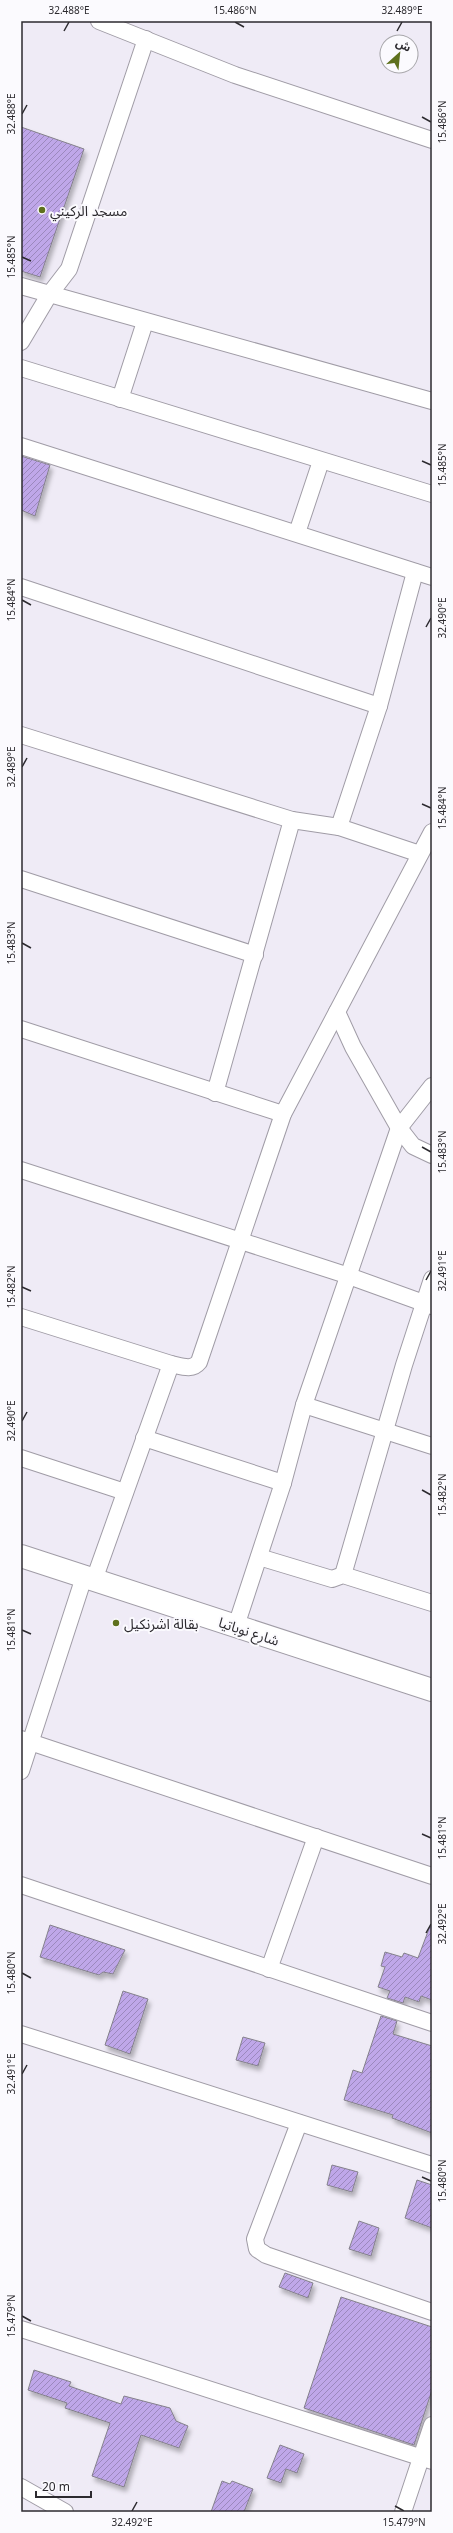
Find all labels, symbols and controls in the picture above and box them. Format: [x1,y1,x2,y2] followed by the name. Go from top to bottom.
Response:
[48,3,90,17] text: 32.488°E
[213,3,257,17] text: 15.486°N
[381,3,423,17] text: 32.489°E
[379,34,419,74] north arrow
[394,35,414,55] text: ش
[4,93,18,135] text: 32.488°E
[435,100,449,144] text: 15.486°N
[50,201,127,222] place label: مسجد الركيني
[37,205,47,215] marker: مسجد الركيني
[4,235,18,279] text: 15.485°N
[435,443,449,487] text: 15.485°N
[4,578,18,622] text: 15.484°N
[435,597,449,639] text: 32.490°E
[4,746,18,788] text: 32.489°E
[435,786,449,830] text: 15.484°N
[4,921,18,965] text: 15.483°N
[435,1130,449,1174] text: 15.483°N
[435,1250,449,1292] text: 32.491°E
[4,1265,18,1309] text: 15.482°N
[4,1400,18,1442] text: 32.490°E
[435,1473,449,1517] text: 15.482°N
[4,1608,18,1652] text: 15.481°N
[216,1612,282,1652] street label: شارع نوباتيا
[124,1614,199,1633] place label: بقالة اشرنكيل
[111,1618,121,1628] marker: بقالة اشرنكيل
[435,1816,449,1860] text: 15.481°N
[435,1903,449,1945] text: 32.492°E
[4,1951,18,1995] text: 15.480°N
[4,2053,18,2095] text: 32.491°E
[435,2159,449,2203] text: 15.480°N
[4,2294,18,2338] text: 15.479°N
[36,2473,91,2499] scale bar
[42,2478,70,2495] text: 20 m
[111,2515,153,2529] text: 32.492°E
[382,2515,426,2529] text: 15.479°N

